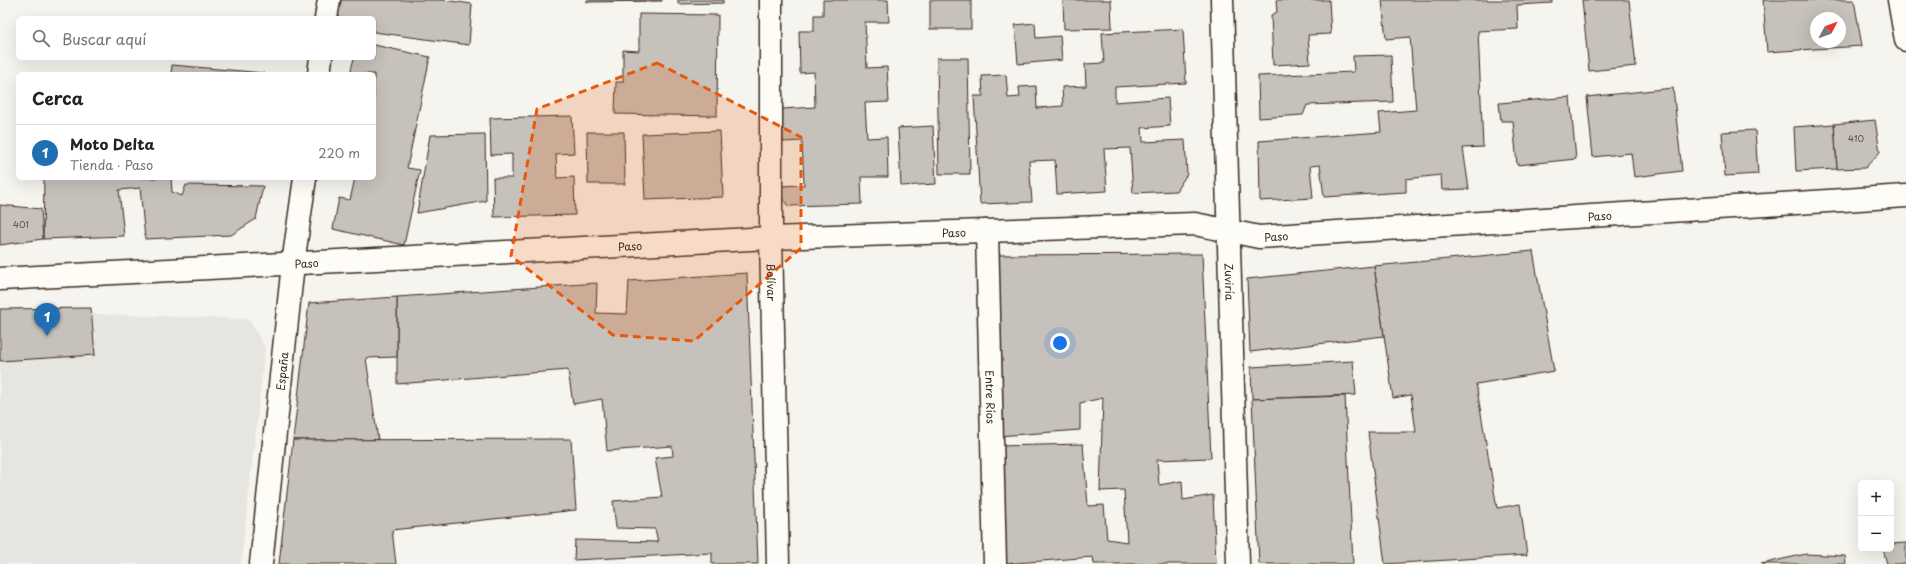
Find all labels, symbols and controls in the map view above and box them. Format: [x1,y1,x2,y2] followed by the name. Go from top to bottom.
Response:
[1810,12,1846,48] north arrow
[16,16,376,60] search box
[30,27,52,49] icon: search
[62,27,146,50] text: Buscar aquí
[32,85,83,111] text: Cerca
[1848,131,1864,145] house number: 410
[70,132,155,155] text: Moto Delta
[42,143,48,162] text: 1
[318,143,360,162] text: 220 m
[70,155,153,174] text: Tienda · Paso
[1587,206,1612,225] street label: Paso
[13,217,29,231] house number: 401
[941,223,966,241] street label: Paso
[1264,227,1289,245] street label: Paso
[618,236,643,255] street label: Paso
[294,254,319,272] street label: Paso
[763,263,781,301] street label: Bolívar
[1221,263,1239,301] street label: Zuviría
[34,303,60,336] pin: 1
[1050,333,1070,353] your location
[271,351,292,391] street label: España
[982,370,1000,424] street label: Entre Ríos
[1858,480,1894,552] map controls
[1858,480,1894,516] button: +
[1858,516,1894,552] button: −

